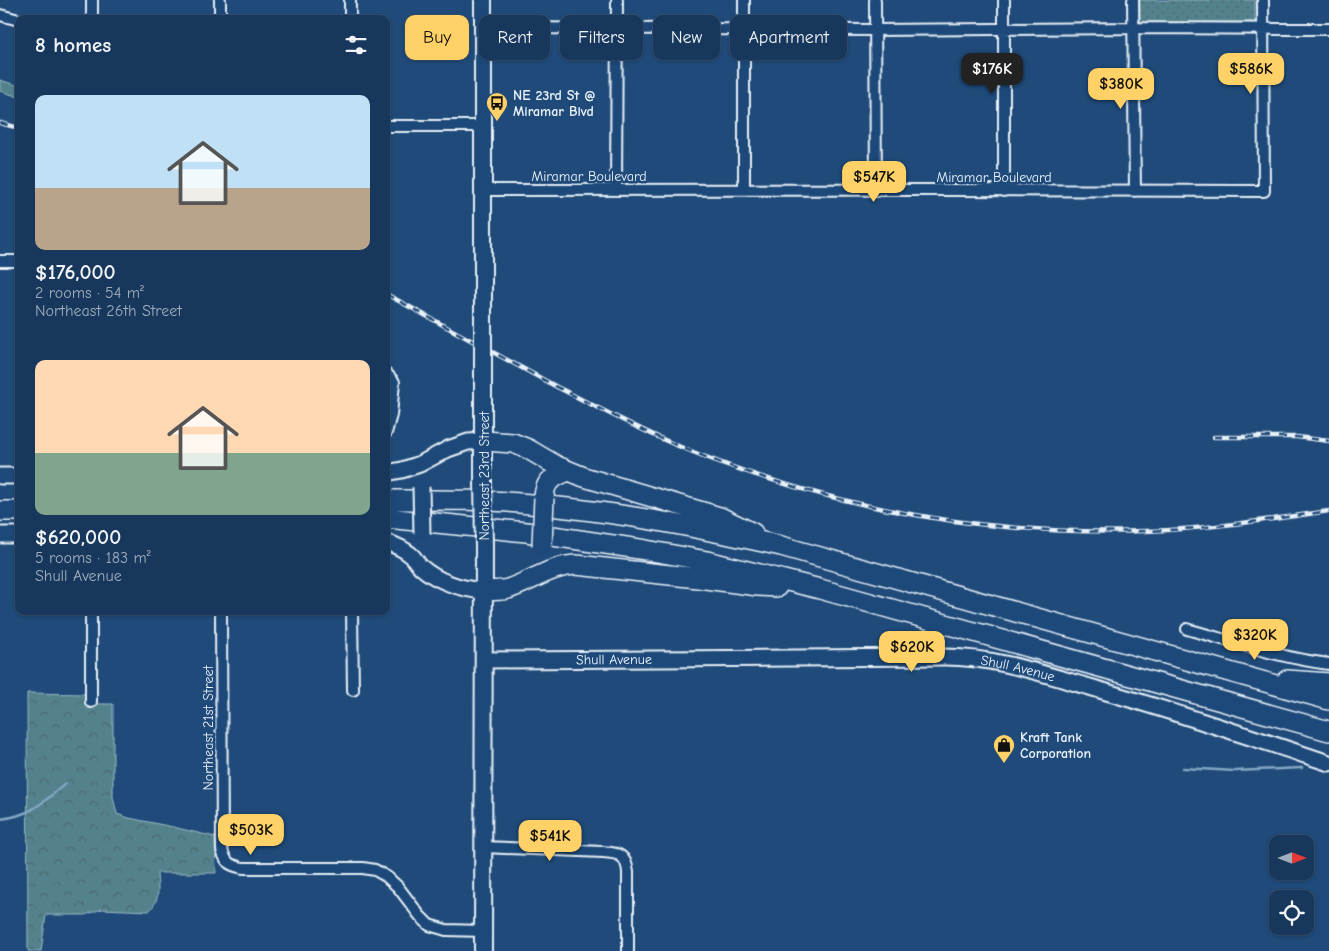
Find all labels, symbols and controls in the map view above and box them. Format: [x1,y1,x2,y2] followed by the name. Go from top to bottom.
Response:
[405,15,469,60] chip: Buy
[479,15,550,60] chip: Rent
[560,15,643,60] chip: Filters
[653,15,720,60] chip: New
[730,15,847,60] chip: Apartment
[342,31,370,59] icon: filters
[35,33,111,57] text: 8 homes
[957,52,1027,95] pin: $176K
[1216,52,1286,95] pin: $586K
[972,60,1012,78] text: $176K
[1229,60,1273,78] text: $586K
[1086,68,1156,110] pin: $380K
[1099,75,1143,93] text: $380K
[513,87,596,120] place label: NE 23rd St @ Miramar Blvd
[485,91,509,122] bus stop icon: NE 23rd St @ Miramar Blvd
[158,128,248,218] icon: home
[839,160,909,203] pin: $547K
[531,168,647,185] street label: Miramar Boulevard
[853,168,895,186] text: $547K
[936,169,1052,186] street label: Miramar Boulevard
[35,260,116,284] text: $176,000
[35,284,144,302] text: 2 rooms · 54 m²
[35,302,182,320] text: Northeast 26th Street
[158,393,248,483] icon: home
[476,410,493,541] street label: Northeast 23rd Street
[35,525,121,549] text: $620,000
[35,549,151,567] text: 5 rooms · 183 m²
[35,567,122,585] text: Shull Avenue
[1220,618,1290,661] pin: $320K
[1233,626,1277,644] text: $320K
[877,630,947,673] pin: $620K
[890,638,934,656] text: $620K
[576,651,652,668] street label: Shull Avenue
[980,652,1057,686] street label: Shull Avenue
[200,665,217,790] street label: Northeast 21st Street
[1020,729,1091,762] place label: Kraft Tank Corporation
[992,733,1016,764] shop icon: Kraft Tank Corporation
[216,814,286,856] pin: $503K
[515,820,585,862] pin: $541K
[229,821,273,839] text: $503K
[530,827,570,845] text: $541K
[1269,835,1314,880] north arrow
[1269,835,1314,935] map controls
[1269,890,1314,935] button: locate

